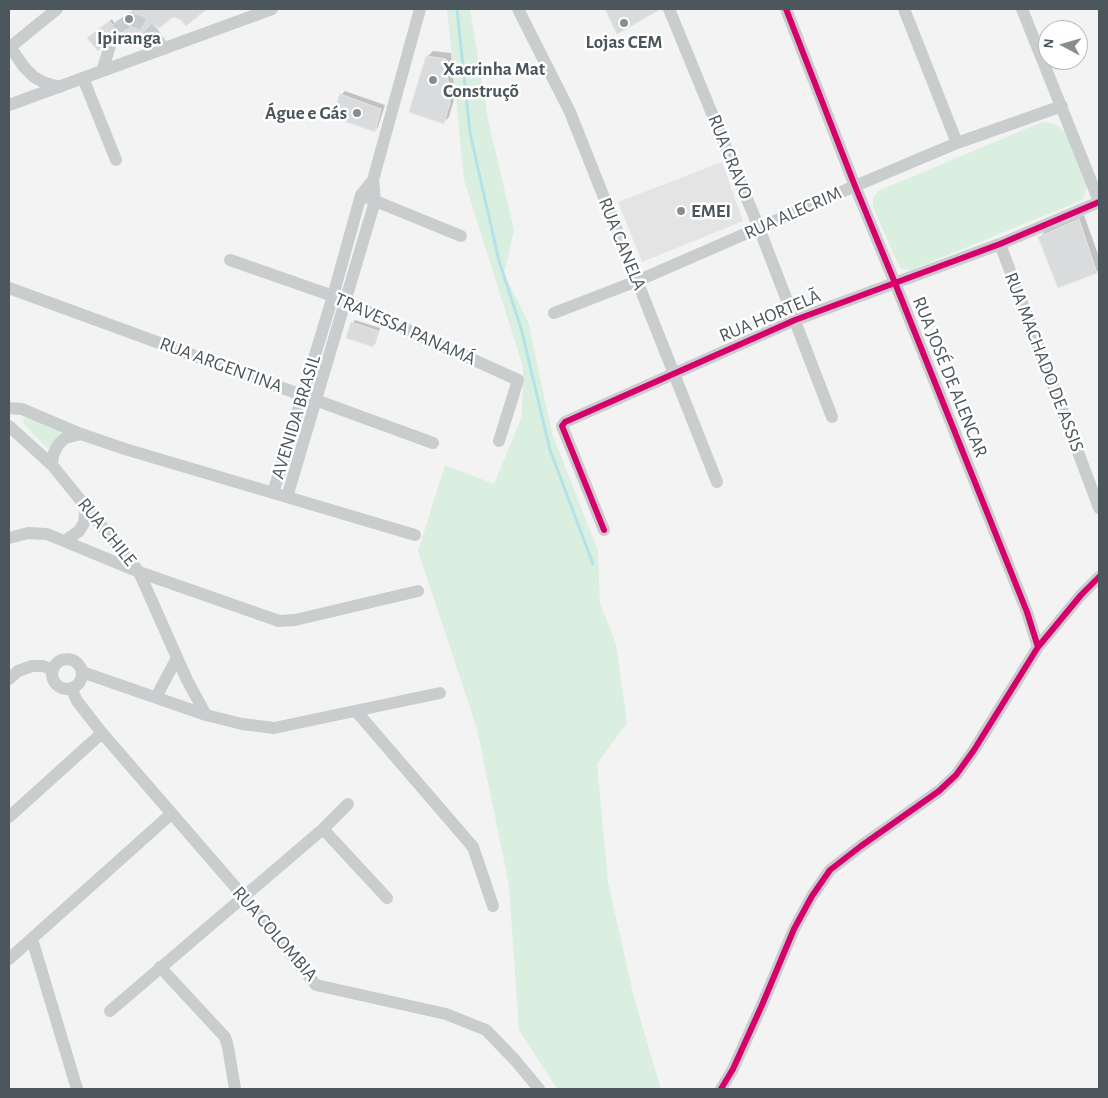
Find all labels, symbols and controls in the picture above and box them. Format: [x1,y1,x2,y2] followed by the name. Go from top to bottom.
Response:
[123,13,135,25] marker: Ipiranga
[618,17,630,29] marker: Lojas CEM
[1038,20,1088,70] north arrow
[97,27,161,49] place label: Ipiranga
[586,31,662,53] place label: Lojas CEM
[1042,38,1057,49] text: N
[443,58,545,102] place label: Xacrinha Mat Construçõ
[427,74,439,86] marker: Xacrinha Mat Construçõ
[265,102,347,124] place label: Águe e Gás
[351,107,363,119] marker: Águe e Gás
[703,111,757,203] street label: RUA CRAVO
[741,181,845,245] street label: RUA ALECRIM
[593,194,651,294] street label: RUA CANELA
[691,200,731,222] place label: EMEI
[675,205,687,217] marker: EMEI
[999,269,1089,455] street label: RUA MACHADO DE ASSIS
[716,284,824,348] street label: RUA HORTELÃ
[331,288,479,370] street label: TRAVESSA PANAMÁ
[907,293,993,461] street label: RUA JOSÉ DE ALENCAR
[157,332,285,398] street label: RUA ARGENTINA
[266,352,326,482] street label: AVENIDA BRASIL
[73,493,141,571] street label: RUA CHILE
[228,882,322,986] street label: RUA COLOMBIA

